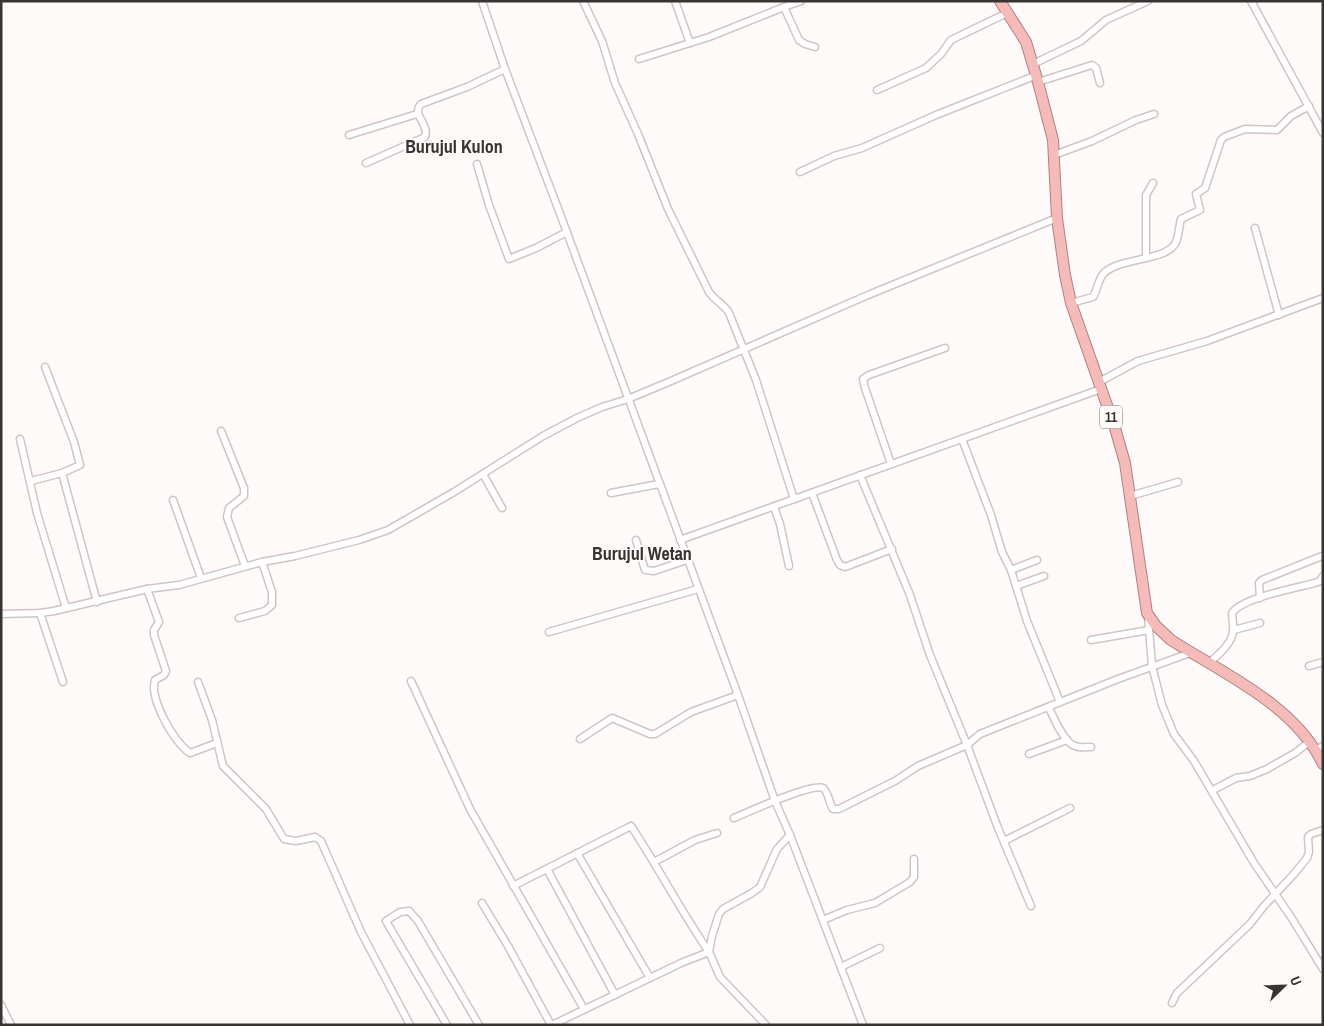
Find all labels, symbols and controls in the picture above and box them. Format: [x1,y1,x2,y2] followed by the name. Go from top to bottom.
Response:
[405,134,503,159] district label: Burujul Kulon
[1100,406,1122,428] road number: 11
[592,541,692,566] district label: Burujul Wetan
[1259,961,1309,1011] north arrow
[1286,974,1306,988] text: U

